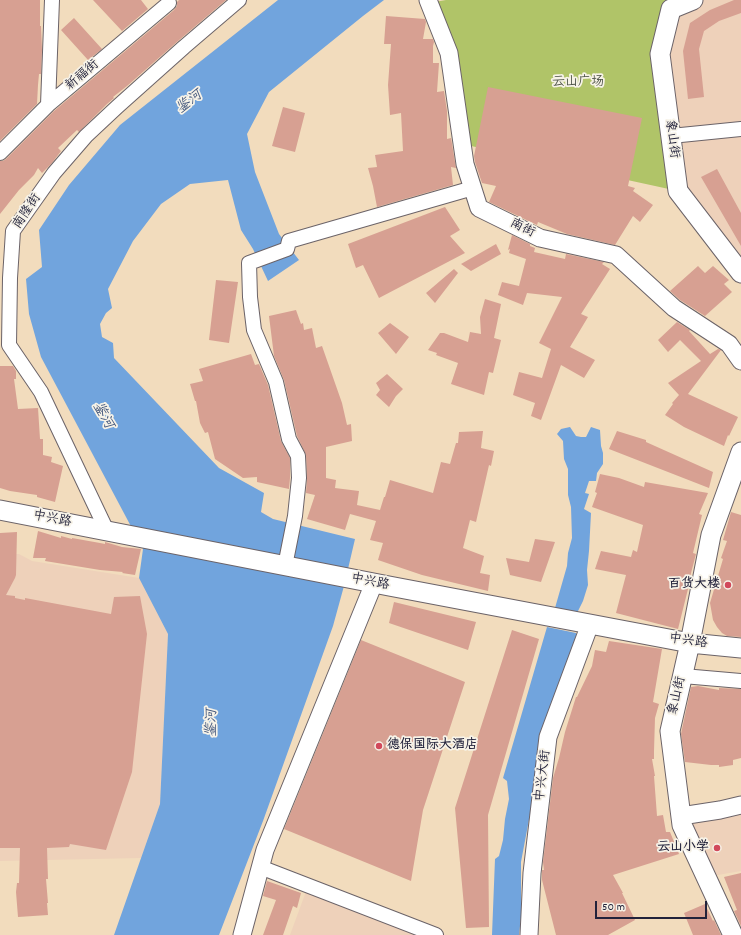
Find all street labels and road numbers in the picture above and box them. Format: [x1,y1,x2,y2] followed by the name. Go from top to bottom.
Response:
[63,57,103,95] street label: 新福街
[661,119,681,159] street label: 象山街
[11,191,45,233] street label: 南隆街
[507,216,537,242] street label: 南街
[31,509,73,531] street label: 中兴路
[349,572,391,594] street label: 中兴路
[668,632,708,652] street label: 中兴路
[666,675,690,717] street label: 象山街
[533,749,555,803] street label: 中兴大街

